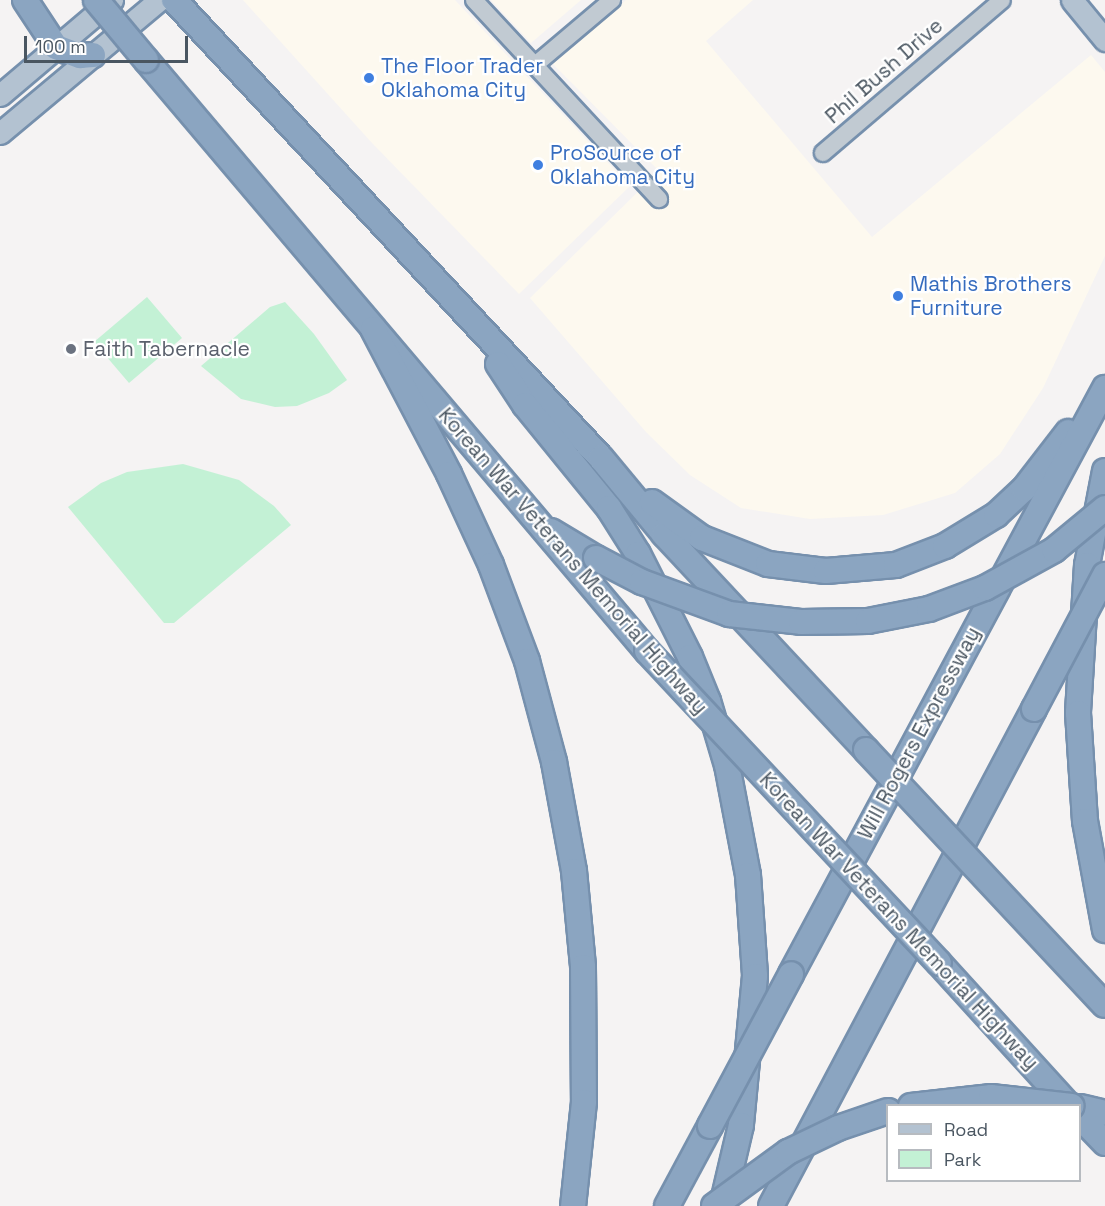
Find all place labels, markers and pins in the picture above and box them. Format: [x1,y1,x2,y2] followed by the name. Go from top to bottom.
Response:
[381,53,544,103] place label: The Floor Trader Oklahoma City
[362,71,376,85] marker: The Floor Trader Oklahoma City
[550,140,695,190] place label: ProSource of Oklahoma City
[531,158,545,172] marker: ProSource of Oklahoma City
[910,271,1071,321] place label: Mathis Brothers Furniture
[891,289,905,303] marker: Mathis Brothers Furniture
[83,336,251,362] place label: Faith Tabernacle
[64,342,78,356] marker: Faith Tabernacle

